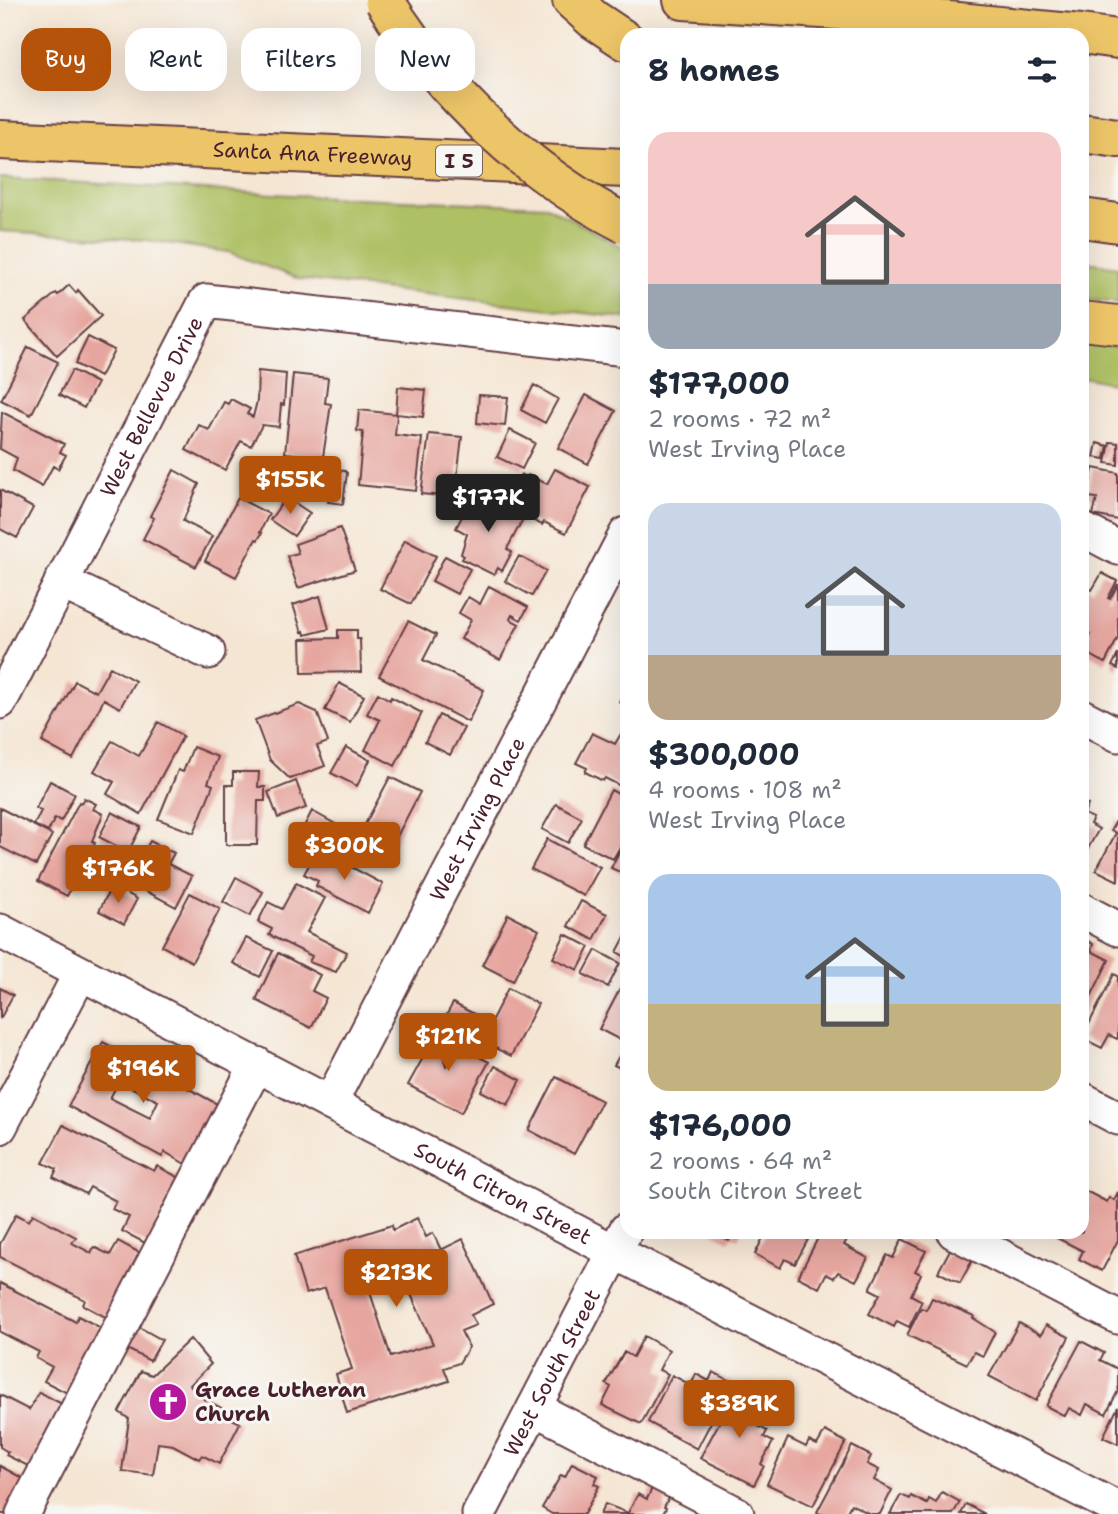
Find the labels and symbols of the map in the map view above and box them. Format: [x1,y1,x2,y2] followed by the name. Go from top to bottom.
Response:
[212,136,413,172] street label: Santa Ana Freeway
[436,146,482,176] road number: I 5
[94,312,210,502] street label: West Bellevue Drive
[241,456,339,516] pin: $155K
[439,475,537,534] pin: $177K
[423,732,532,906] street label: West Irving Place
[295,822,393,882] pin: $300K
[69,846,167,905] pin: $176K
[399,1014,497,1073] pin: $121K
[94,1046,192,1105] pin: $196K
[409,1136,596,1251] street label: South Citron Street
[347,1250,445,1309] pin: $213K
[497,1284,607,1461] street label: West South Street
[195,1376,366,1428] place label: Grace Lutheran Church
[690,1380,788,1440] pin: $389K
[147,1381,189,1423] church icon: Grace Lutheran Church

